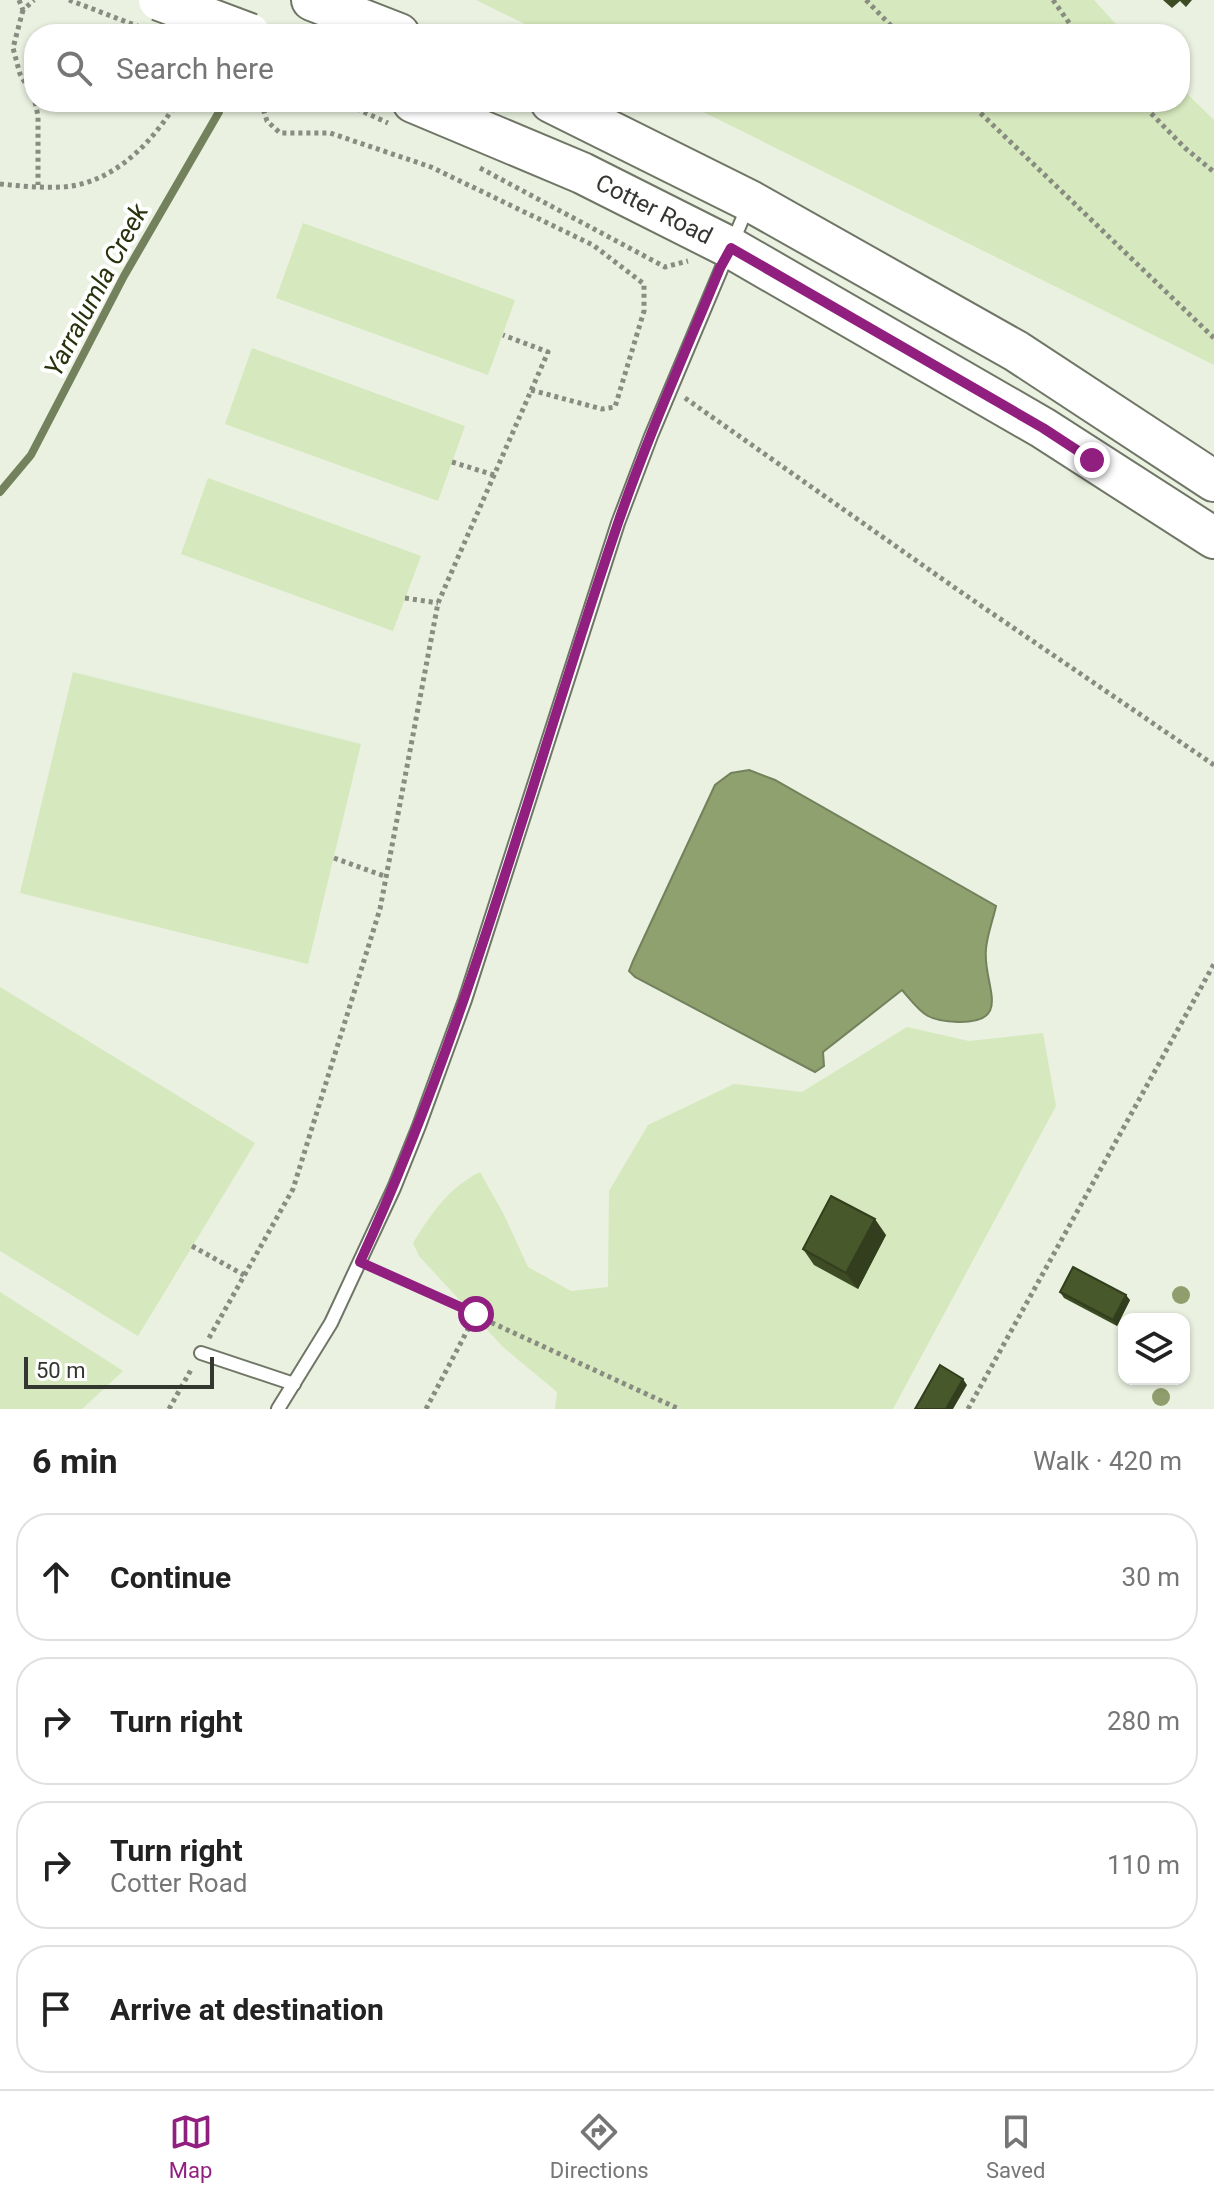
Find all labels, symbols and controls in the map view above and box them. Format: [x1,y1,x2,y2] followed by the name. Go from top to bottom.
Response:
[24,24,1190,112] search box
[52,46,96,90] icon: search
[116,51,274,86] text: Search here
[591,168,717,250] street label: Cotter Road
[38,198,155,381] water label: Yarralumla Creek
[1074,442,1110,478] route end
[458,1296,494,1332] route start
[1118,1313,1190,1385] map controls
[1118,1313,1190,1385] button: layers
[24,1353,214,1389] scale bar
[36,1358,85,1383] text: 50 m
[32,1441,117,1481] text: 6 min
[1033,1446,1182,1476] text: Walk · 420 m
[34,1555,78,1599] icon: ahead
[110,1560,231,1595] text: Continue
[1122,1562,1180,1592] text: 30 m
[34,1699,78,1743] icon: right
[110,1704,243,1739] text: Turn right
[1107,1706,1180,1736] text: 280 m
[110,1833,243,1868] text: Turn right
[34,1843,78,1887] icon: right
[1107,1850,1180,1880] text: 110 m
[110,1868,247,1898] text: Cotter Road
[34,1987,78,2031] icon: arrive
[110,1992,384,2027] text: Arrive at destination
[169,2110,213,2183] tab: Map
[550,2110,649,2183] tab: Directions
[986,2110,1045,2183] tab: Saved

